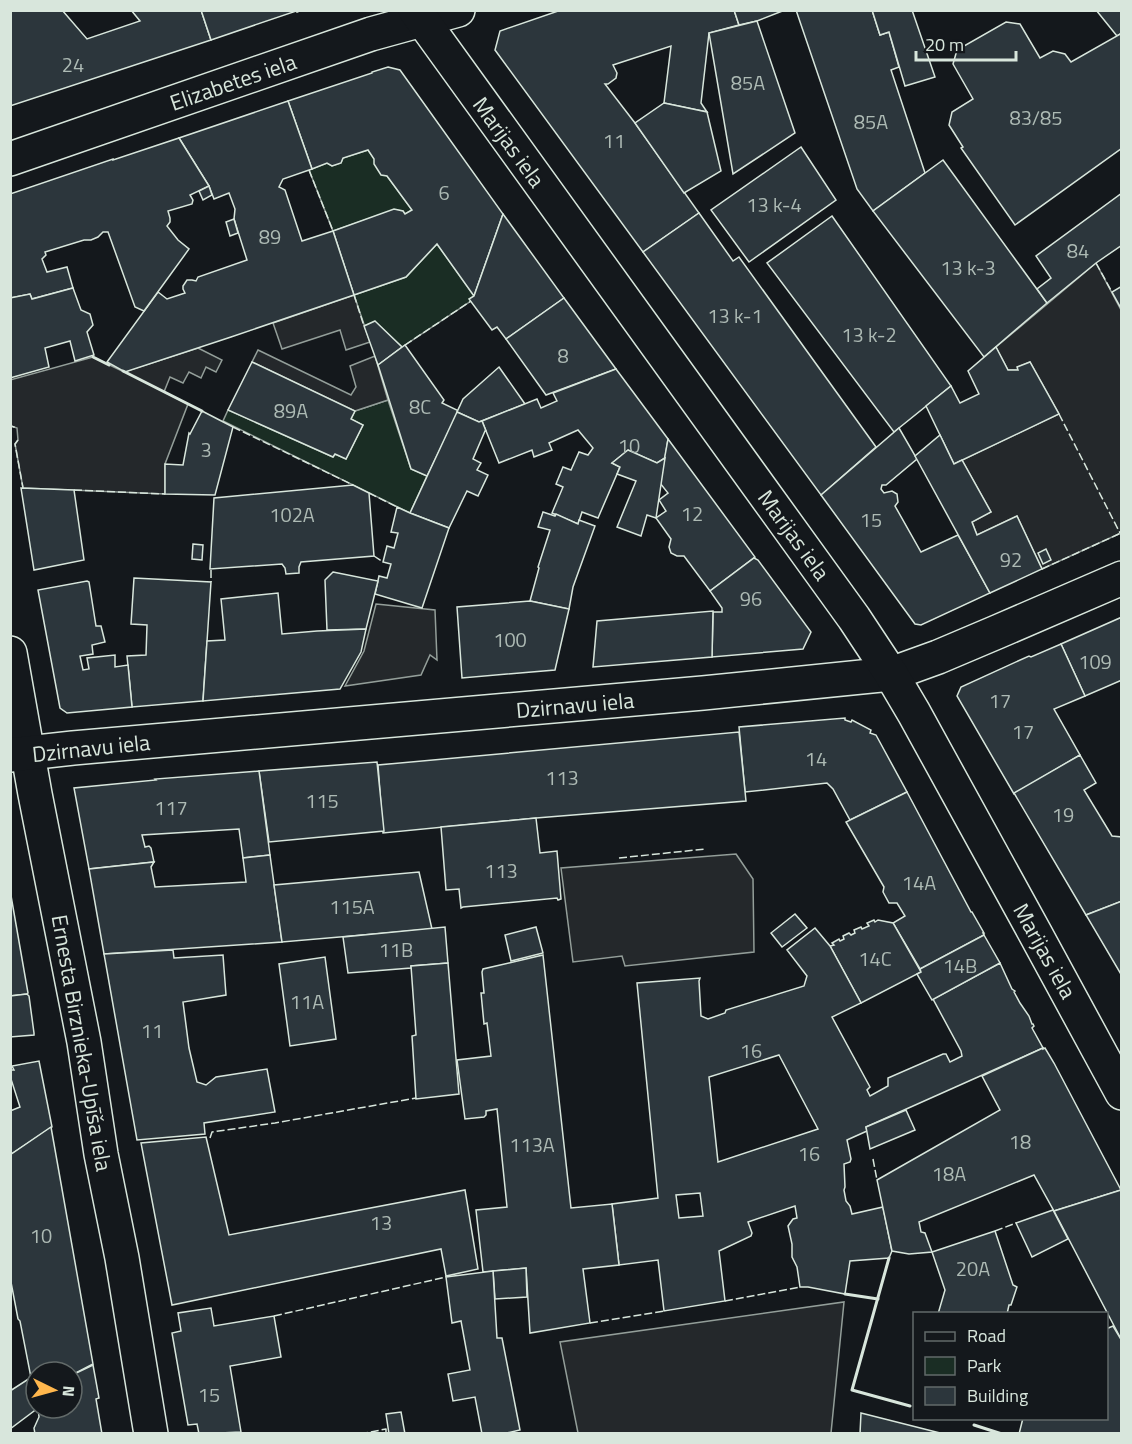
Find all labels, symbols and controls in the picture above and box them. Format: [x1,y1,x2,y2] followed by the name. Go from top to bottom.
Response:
[916,24,1016,62] scale bar
[925,31,964,58] text: 20 m
[165,44,301,120] street label: Elizabetes iela
[62,49,84,80] house number: 24
[731,67,765,98] house number: 85A
[464,90,554,194] street label: Marijas iela
[1009,102,1063,133] house number: 83/85
[854,106,888,137] house number: 85A
[603,125,625,156] house number: 11
[438,177,450,208] house number: 6
[746,189,802,220] house number: 13 k-4
[259,221,281,252] house number: 89
[1067,235,1089,266] house number: 84
[940,252,996,283] house number: 13 k-3
[707,300,763,331] house number: 13 k-1
[841,319,897,350] house number: 13 k-2
[557,340,569,371] house number: 8
[409,391,431,422] house number: 8C
[274,395,308,426] house number: 89A
[618,430,640,461] house number: 10
[200,434,212,465] house number: 3
[749,483,839,587] street label: Marijas iela
[681,498,703,529] house number: 12
[269,499,315,530] house number: 102A
[860,504,882,535] house number: 15
[1000,544,1022,575] house number: 92
[740,583,762,614] house number: 96
[493,624,527,655] house number: 100
[1078,646,1112,677] house number: 109
[514,683,636,727] street label: Dzirnavu iela
[989,685,1011,716] house number: 17
[1012,716,1034,747] house number: 17
[30,725,152,771] street label: Dzirnavu iela
[805,743,827,774] house number: 14
[545,762,579,793] house number: 113
[305,785,339,816] house number: 115
[154,792,188,823] house number: 117
[1052,799,1074,830] house number: 19
[484,855,518,886] house number: 113
[902,867,936,898] house number: 14A
[329,891,375,922] house number: 115A
[1005,897,1085,1005] street label: Marijas iela
[43,912,121,1174] street label: Ernesta Birznieka-Upīša iela
[379,934,413,965] house number: 11B
[858,943,892,974] house number: 14C
[943,950,977,981] house number: 14B
[290,986,324,1017] house number: 11A
[141,1015,163,1046] house number: 11
[740,1035,762,1066] house number: 16
[1009,1126,1031,1157] house number: 18
[509,1129,555,1160] house number: 113A
[798,1138,820,1169] house number: 16
[932,1158,966,1189] house number: 18A
[370,1207,392,1238] house number: 13
[30,1220,52,1251] house number: 10
[956,1253,990,1284] house number: 20A
[913,1312,1108,1420] legend
[967,1322,1006,1349] text: Road
[967,1352,1002,1379] text: Park
[24,1360,84,1420] north arrow
[198,1379,220,1410] house number: 15
[967,1382,1028,1409] text: Building
[57,1385,81,1398] text: N

